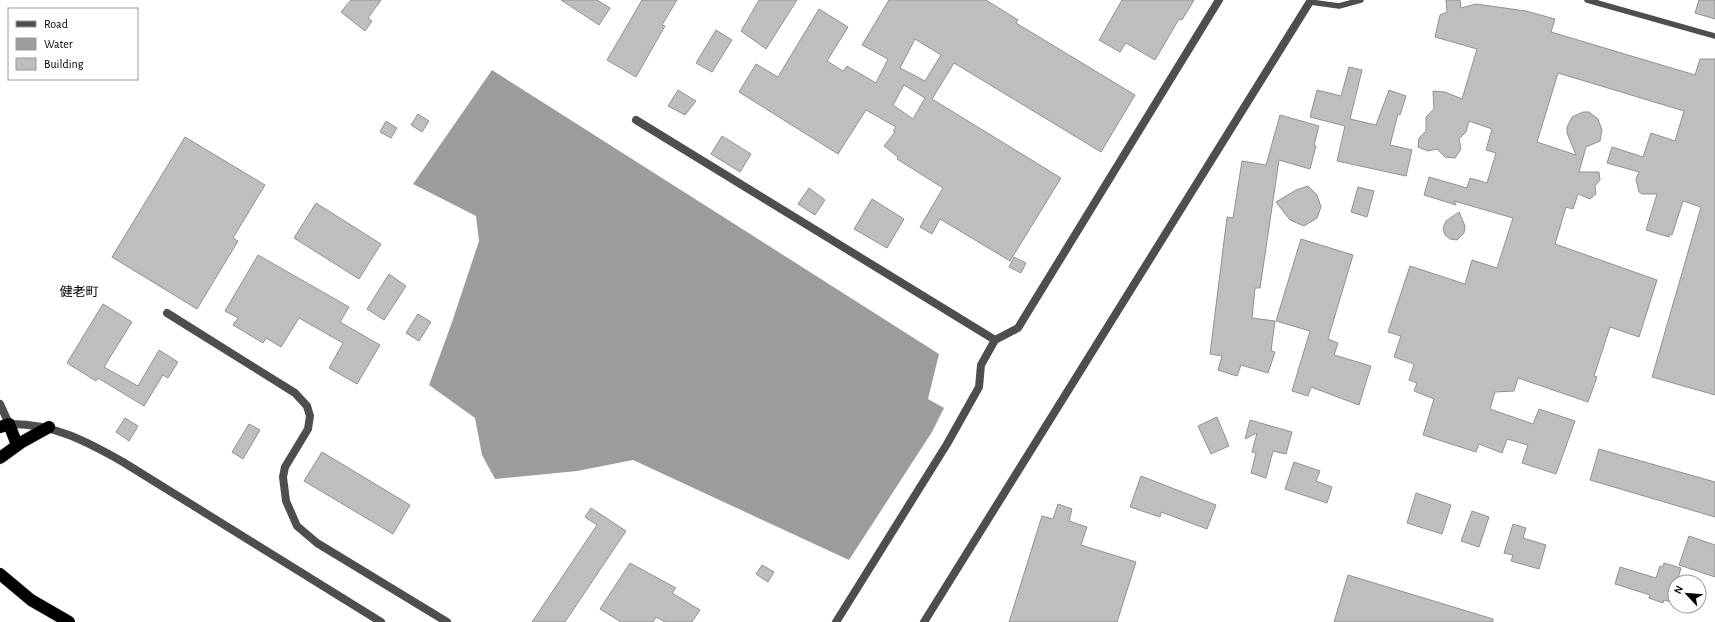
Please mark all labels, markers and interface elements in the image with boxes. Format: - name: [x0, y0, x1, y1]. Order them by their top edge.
- legend: [8, 8, 138, 80]
- text: Road: [44, 18, 68, 30]
- text: Water: [44, 38, 73, 50]
- text: Building: [44, 58, 84, 70]
- district label: 健老町: [59, 285, 99, 299]
- north arrow: [1667, 574, 1707, 614]
- text: N: [1672, 584, 1685, 596]

